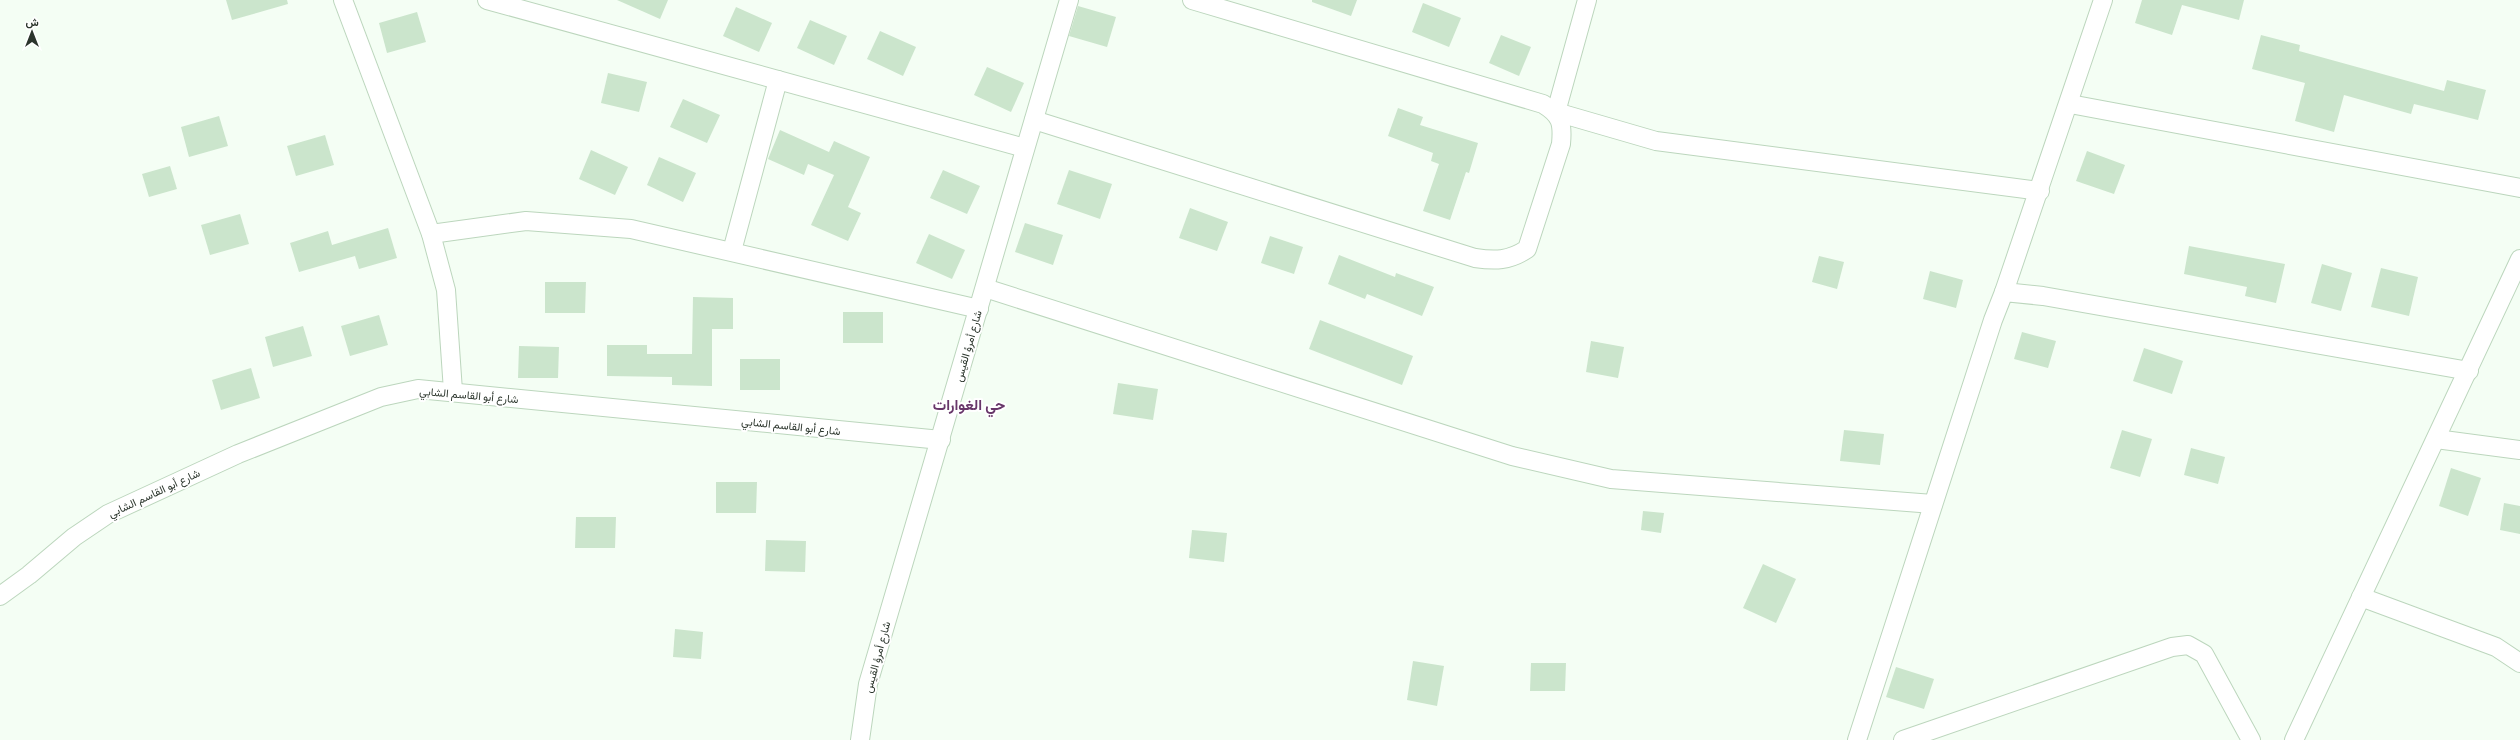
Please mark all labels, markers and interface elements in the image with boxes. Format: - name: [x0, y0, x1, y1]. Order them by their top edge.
- north arrow: [12, 12, 52, 52]
- text: ش: [25, 16, 39, 29]
- street label: شارع أمرؤ القيس: [952, 309, 986, 384]
- street label: شارع أبو القاسم الشابي: [419, 385, 519, 409]
- district label: حي الغوارات: [933, 396, 1005, 418]
- street label: شارع أبو القاسم الشابي: [740, 415, 841, 441]
- street label: شارع أبو القاسم الشابي: [106, 466, 204, 523]
- street label: شارع أمرؤ القيس: [862, 620, 894, 695]

